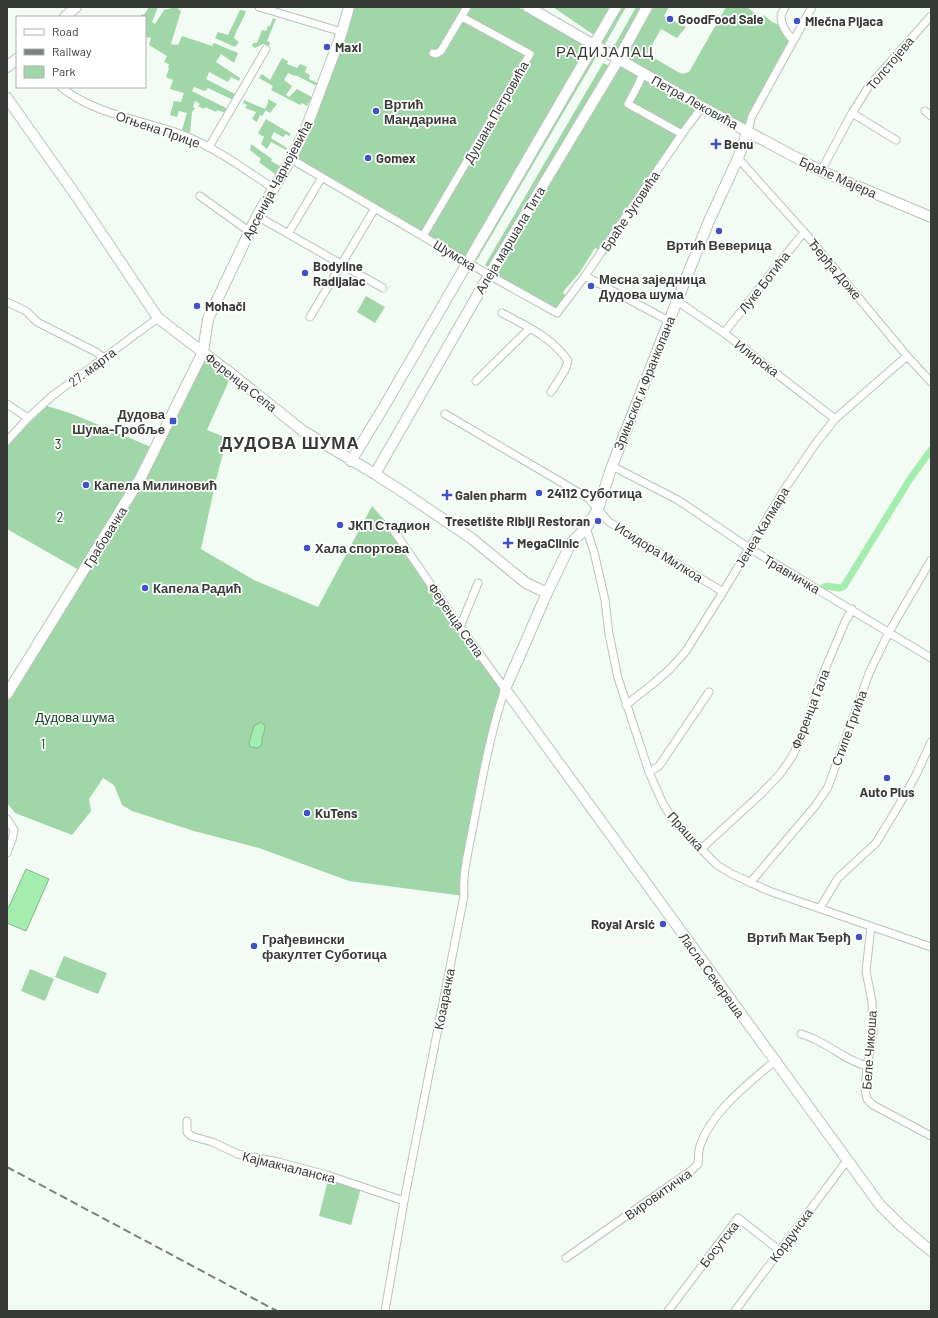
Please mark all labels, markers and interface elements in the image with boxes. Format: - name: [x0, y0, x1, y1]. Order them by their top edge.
- place label: GoodFood Sale: [678, 11, 764, 27]
- place label: Mlečna Pijaca: [805, 13, 883, 29]
- marker: GoodFood Sale: [665, 14, 675, 24]
- legend: [16, 16, 146, 88]
- marker: Mlečna Pijaca: [792, 16, 802, 26]
- text: Road: [52, 24, 79, 38]
- street label: Толстојева: [863, 32, 918, 93]
- place label: Maxi: [335, 39, 361, 55]
- marker: Maxi: [322, 42, 332, 52]
- district label: РАДИЈАЛАЦ: [556, 42, 654, 60]
- text: Railway: [52, 44, 92, 58]
- street label: Душана Петровића: [460, 57, 532, 166]
- text: Park: [52, 64, 76, 78]
- street label: Петра Лековића: [649, 72, 742, 133]
- place label: Вртић Мандарина: [384, 96, 457, 127]
- marker: Вртић Мандарина: [371, 106, 381, 116]
- street label: Огњена Прице: [114, 107, 202, 151]
- street label: Арсенија Чарнојевића: [239, 117, 316, 243]
- place label: Benu: [724, 136, 753, 152]
- marker: Benu: [711, 139, 721, 149]
- place label: Gomex: [376, 150, 416, 166]
- marker: Gomex: [363, 153, 373, 163]
- street label: Браће Мајера: [797, 153, 880, 201]
- street label: Браће Југовића: [597, 167, 663, 254]
- street label: Алеја маршала Тита: [472, 183, 549, 297]
- marker: Вртић Веверица: [714, 226, 724, 236]
- street label: Ђерђа Доже: [805, 235, 865, 303]
- street label: Шумска: [431, 236, 480, 274]
- place label: Вртић Веверица: [666, 237, 772, 253]
- street label: Луке Ботића: [735, 247, 794, 316]
- place label: Bodyline Radijalac: [313, 258, 366, 289]
- marker: Bodyline Radijalac: [300, 268, 310, 278]
- place label: Месна заједница Дудова шума: [599, 271, 706, 302]
- marker: Месна заједница Дудова шума: [586, 281, 596, 291]
- place label: Mohači: [205, 298, 246, 314]
- marker: Mohači: [192, 301, 202, 311]
- street label: Зрињског и Франкопана: [610, 313, 678, 452]
- street label: Илирска: [732, 336, 783, 380]
- street label: 27. марта: [65, 344, 119, 390]
- street label: Ференца Сепа: [202, 349, 281, 416]
- place label: Дудова Шума-Гробље: [72, 406, 166, 437]
- marker: Дудова Шума-Гробље: [168, 416, 178, 426]
- district label: ДУДОВА ШУМА: [220, 432, 360, 452]
- park label: 3: [55, 436, 61, 452]
- place label: Капела Милиновић: [94, 477, 217, 493]
- marker: Капела Милиновић: [81, 480, 91, 490]
- street label: Јенеа Калмара: [732, 483, 793, 570]
- place label: 24112 Суботица: [547, 485, 643, 501]
- place label: Galen pharm: [455, 487, 527, 503]
- marker: 24112 Суботица: [534, 488, 544, 498]
- marker: Galen pharm: [442, 490, 452, 500]
- street label: Грабовачка: [80, 503, 131, 571]
- park label: 2: [57, 509, 64, 525]
- place label: Tresetište Riblji Restoran: [445, 513, 590, 529]
- marker: Tresetište Riblji Restoran: [593, 516, 603, 526]
- place label: ЈКП Стадион: [348, 517, 430, 533]
- street label: Исидора Милкоа: [612, 518, 707, 586]
- marker: ЈКП Стадион: [335, 520, 345, 530]
- place label: MegaClinic: [517, 535, 579, 551]
- marker: MegaClinic: [502, 537, 514, 549]
- place label: Хала спортова: [315, 540, 410, 556]
- marker: Хала спортова: [302, 543, 312, 553]
- street label: Травничка: [761, 551, 824, 597]
- place label: Капела Радић: [153, 580, 241, 596]
- street label: Ференца Сепа: [425, 580, 488, 661]
- marker: Капела Радић: [140, 583, 150, 593]
- street label: Ференца Гала: [787, 666, 833, 751]
- street label: Стипе Гргића: [828, 687, 870, 768]
- park label: Дудова шума: [35, 709, 116, 725]
- park label: 1: [41, 736, 45, 752]
- marker: Auto Plus: [882, 773, 892, 783]
- place label: Auto Plus: [859, 784, 915, 800]
- place label: KuTens: [315, 805, 358, 821]
- marker: KuTens: [302, 808, 312, 818]
- street label: Прашка: [664, 808, 708, 855]
- place label: Royal Arsić: [591, 916, 655, 932]
- marker: Royal Arsić: [658, 919, 668, 929]
- street label: Ласла Секереша: [676, 929, 749, 1021]
- place label: Вртић Мак Ђерђ: [747, 929, 851, 945]
- place label: Грађевински факултет Суботица: [262, 931, 388, 962]
- marker: Вртић Мак Ђерђ: [854, 932, 864, 942]
- marker: Грађевински факултет Суботица: [249, 941, 259, 951]
- street label: Козарачка: [430, 966, 458, 1031]
- street label: Беле Чикоша: [858, 1009, 880, 1090]
- street label: Кајмакчаланска: [241, 1148, 338, 1186]
- street label: Вировитичка: [622, 1165, 695, 1223]
- street label: Кордунска: [766, 1204, 816, 1265]
- street label: Босутска: [696, 1217, 742, 1270]

